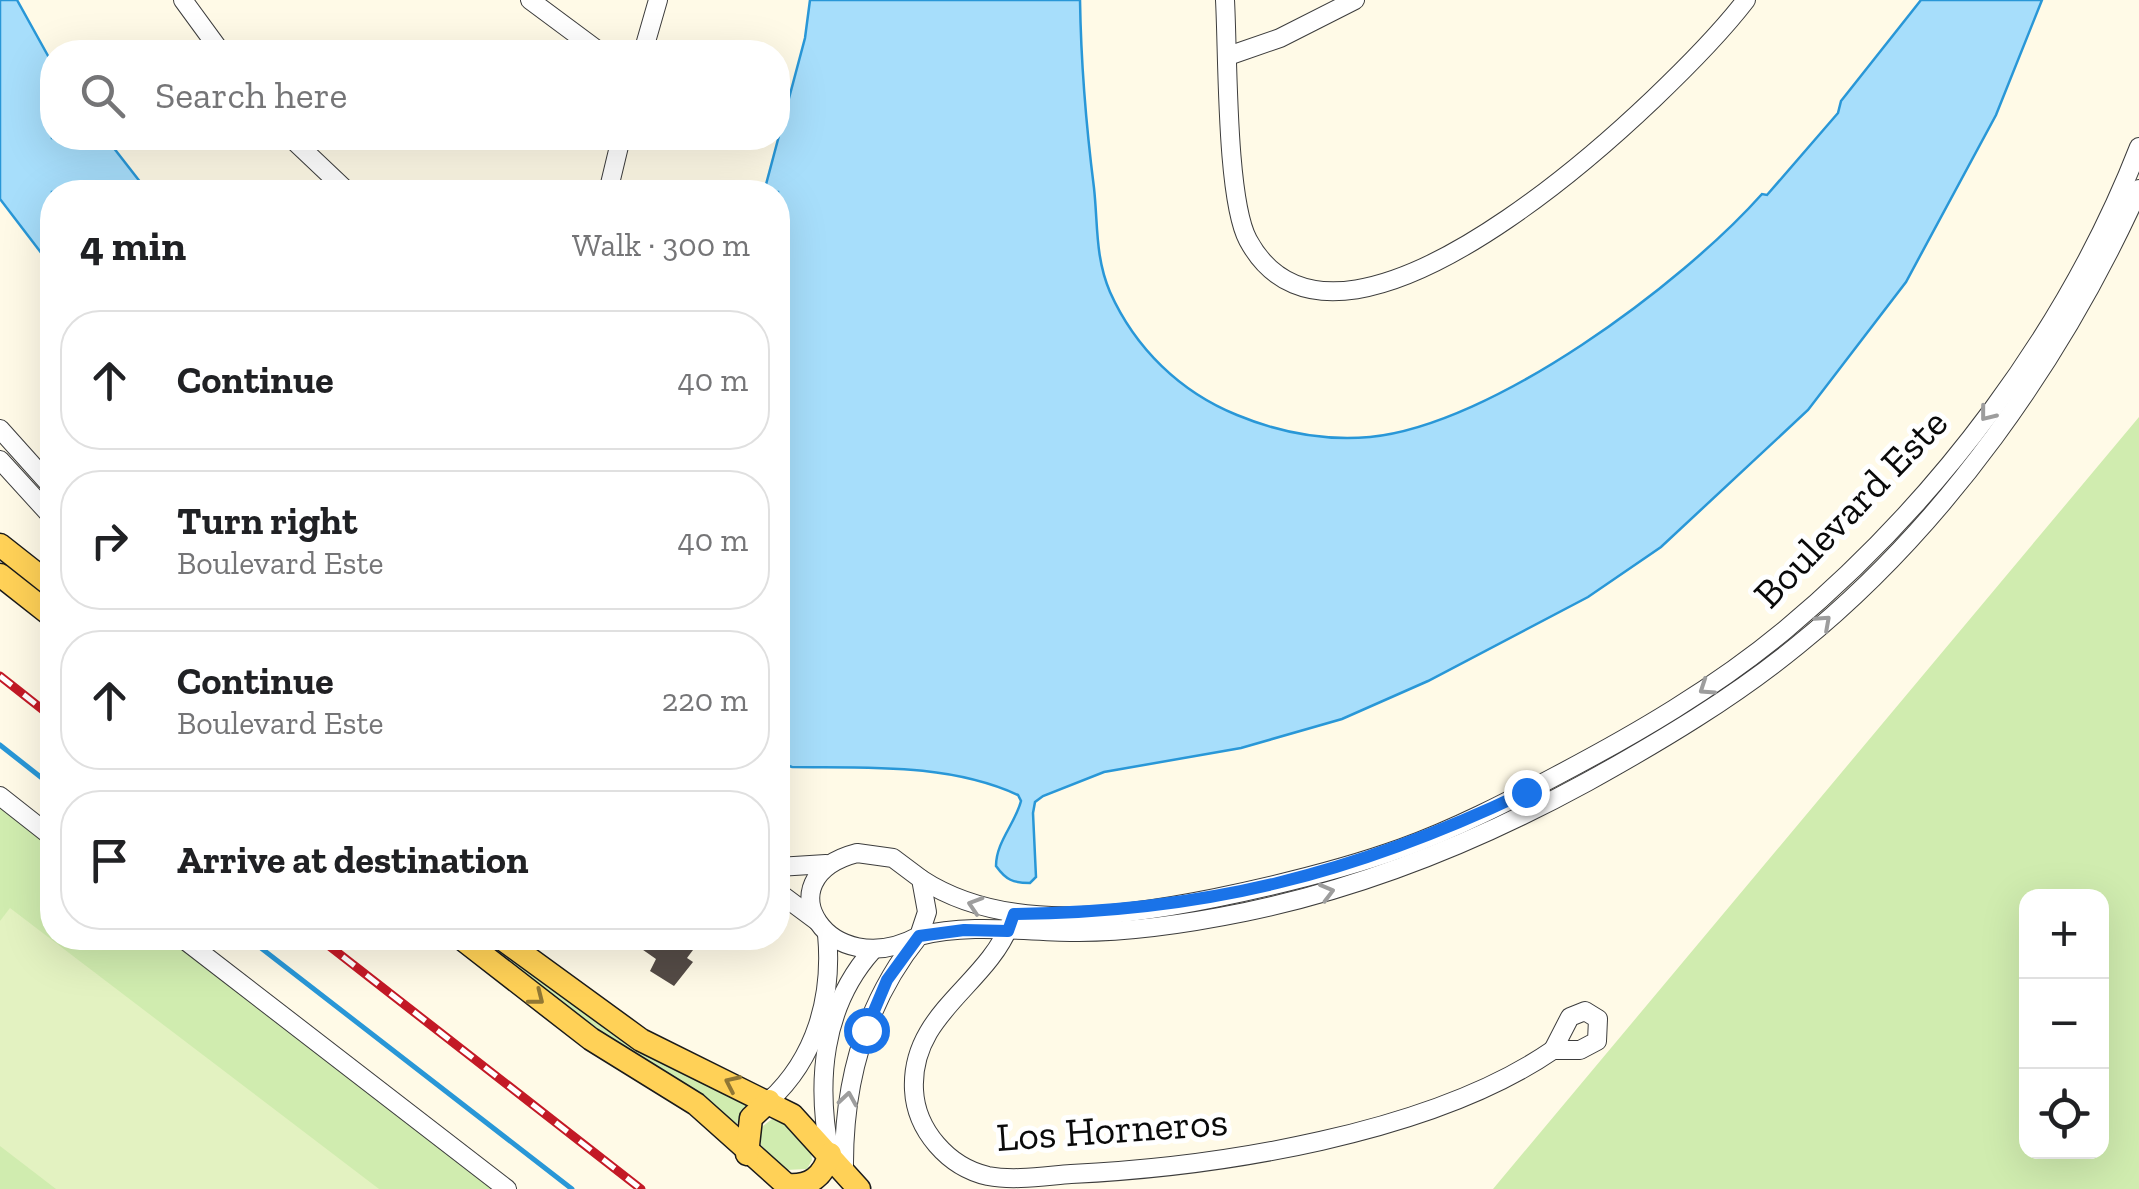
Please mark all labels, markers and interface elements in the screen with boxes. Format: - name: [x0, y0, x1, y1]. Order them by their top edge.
- search box: [40, 40, 790, 150]
- icon: search: [75, 68, 130, 123]
- text: Search here: [155, 72, 347, 118]
- text: 4 min: [80, 220, 186, 271]
- text: Walk · 300 m: [572, 226, 750, 264]
- icon: ahead: [82, 353, 137, 408]
- text: Continue: [177, 357, 334, 403]
- text: 40 m: [677, 361, 748, 399]
- street label: Boulevard Este: [1743, 399, 1957, 617]
- one-way arrow: [1982, 403, 1999, 421]
- text: Turn right: [177, 498, 357, 544]
- icon: right: [82, 513, 137, 568]
- text: 40 m: [677, 521, 748, 559]
- text: Boulevard Este: [177, 544, 383, 582]
- one-way arrow: [1812, 616, 1831, 634]
- text: Continue: [177, 658, 334, 704]
- icon: ahead: [82, 673, 137, 728]
- one-way arrow: [1698, 676, 1717, 694]
- text: 220 m: [662, 681, 748, 719]
- text: Boulevard Este: [177, 704, 383, 742]
- route end: [1504, 770, 1550, 816]
- icon: arrive: [82, 833, 137, 888]
- text: Arrive at destination: [177, 837, 528, 883]
- one-way arrow: [1318, 883, 1335, 904]
- map controls: [2019, 889, 2109, 1159]
- button: +: [2019, 889, 2109, 979]
- one-way arrow: [967, 897, 984, 917]
- button: −: [2019, 979, 2109, 1069]
- one-way arrow: [526, 986, 544, 1003]
- route start: [844, 1008, 890, 1054]
- button: locate: [2019, 1069, 2109, 1159]
- one-way arrow: [724, 1076, 742, 1096]
- one-way arrow: [837, 1091, 858, 1107]
- street label: Los Horneros: [995, 1097, 1229, 1161]

